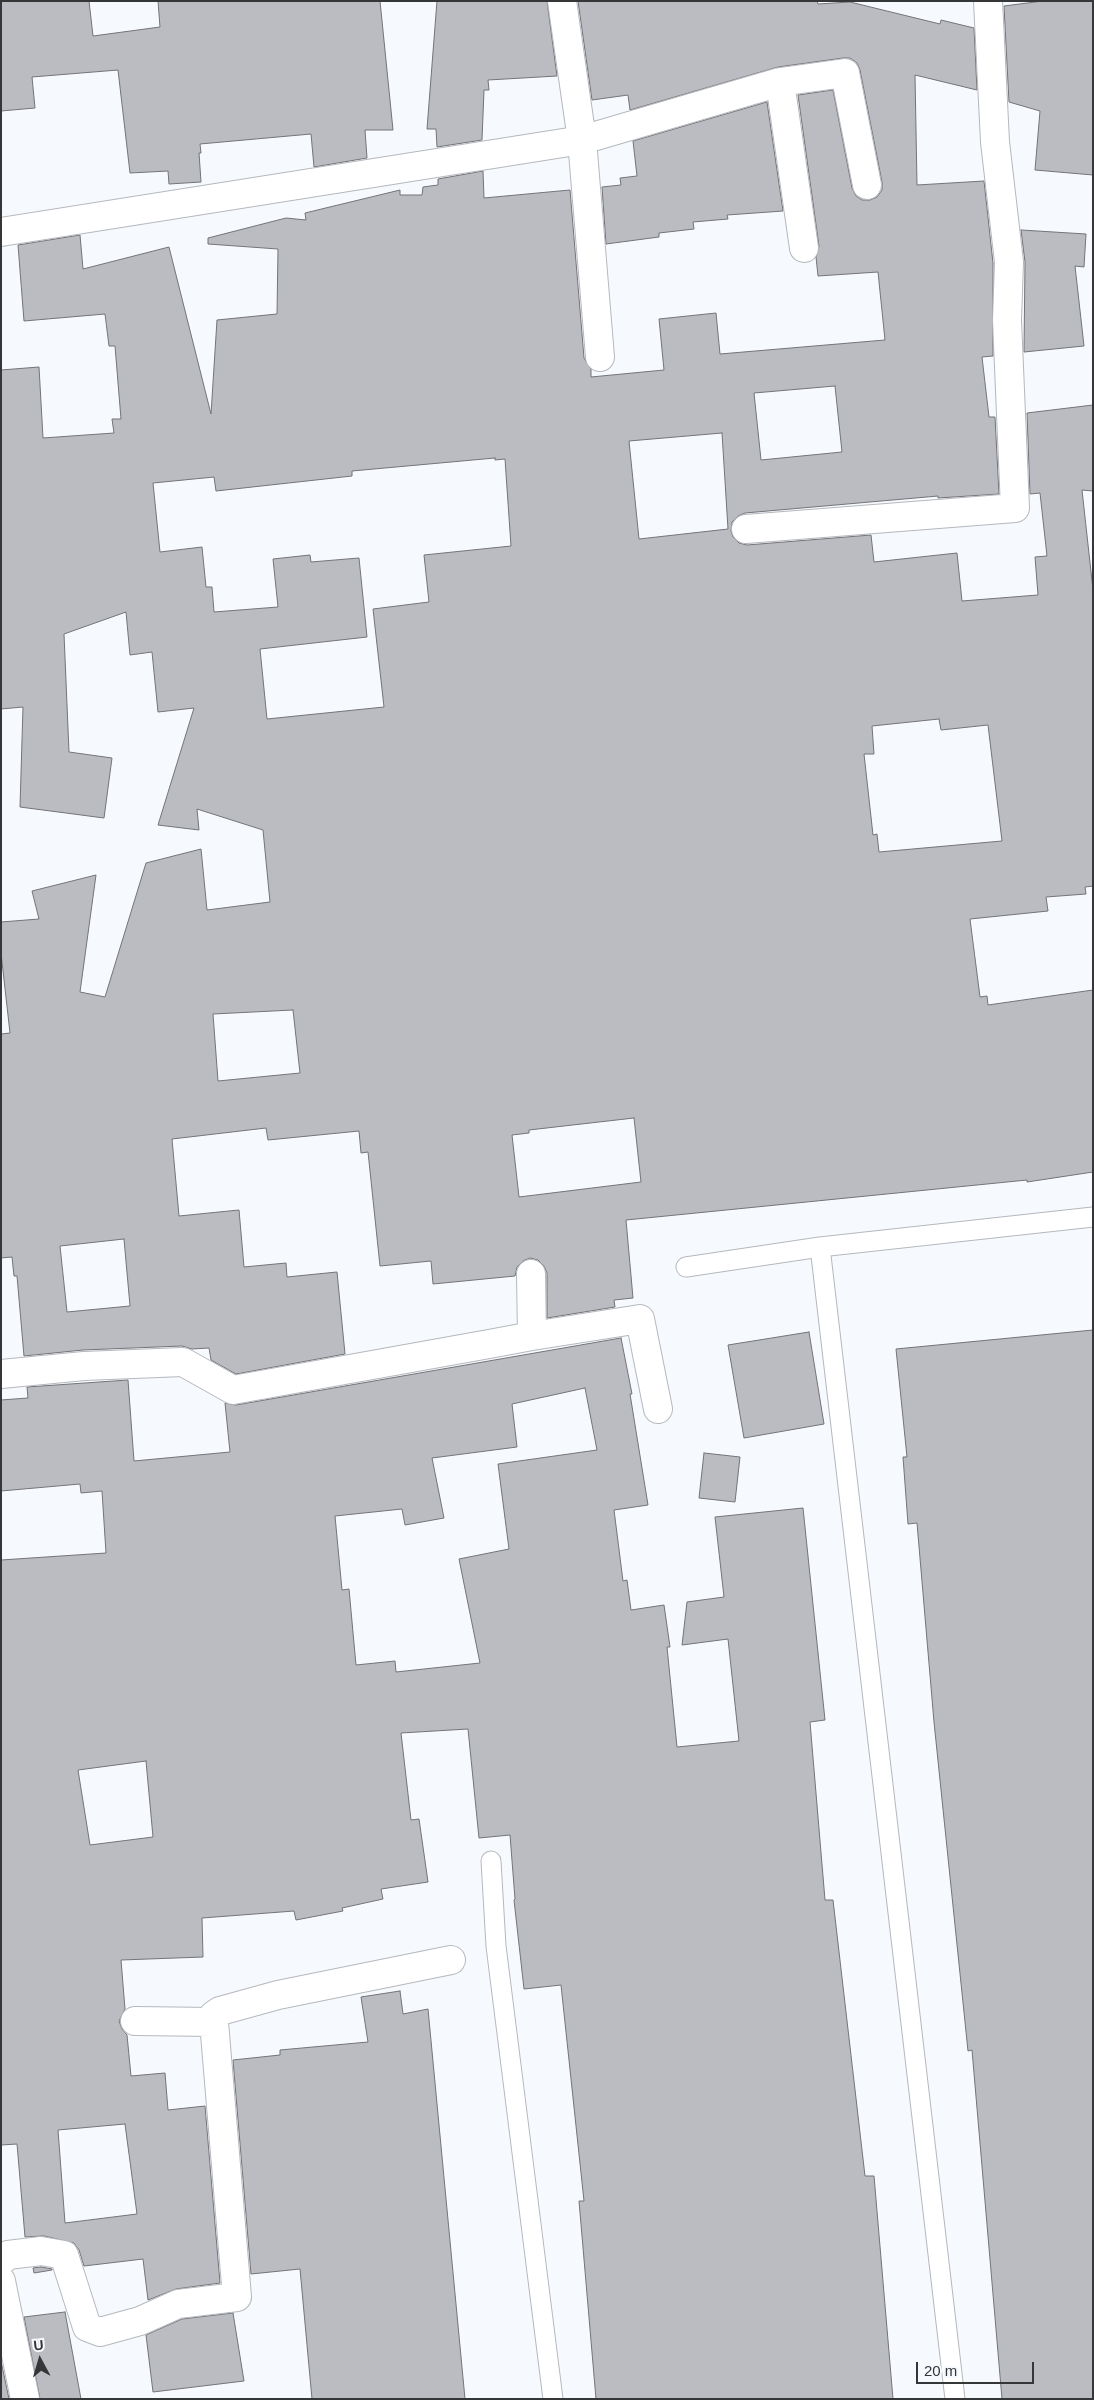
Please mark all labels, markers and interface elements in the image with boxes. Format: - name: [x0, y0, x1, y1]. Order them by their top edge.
- north arrow: [15, 2335, 65, 2385]
- text: U: [33, 2337, 44, 2354]
- scale bar: [919, 2352, 1036, 2384]
- text: 20 m: [924, 2362, 957, 2379]

